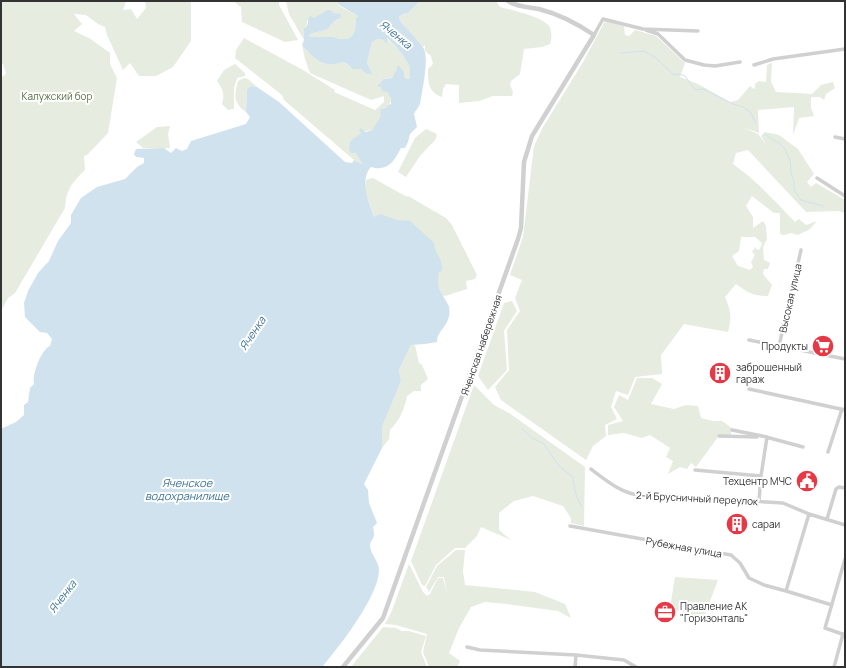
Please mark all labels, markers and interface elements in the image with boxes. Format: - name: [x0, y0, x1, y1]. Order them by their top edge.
- water label: Яченка: [377, 16, 416, 52]
- park label: Калужский бор: [22, 89, 92, 103]
- street label: Высокая улица: [775, 262, 805, 334]
- street label: Яченская набережная: [457, 293, 505, 397]
- water label: Яченка: [235, 313, 269, 353]
- supermarket icon: Продукты: [810, 333, 836, 359]
- place label: Продукты: [761, 339, 808, 353]
- building icon: заброшенный гараж: [707, 360, 733, 386]
- place label: заброшенный гараж: [736, 360, 802, 386]
- public building icon: Техцентр МЧС: [794, 468, 820, 494]
- place label: Техцентр МЧС: [723, 474, 792, 488]
- water label: Яченское водохранилище: [145, 475, 230, 503]
- street label: 2-й Брусничный переулок: [636, 488, 759, 508]
- building icon: сараи: [724, 511, 750, 537]
- place label: сараи: [752, 517, 780, 531]
- street label: Рубежная улица: [645, 533, 723, 561]
- water label: Яченка: [45, 576, 80, 615]
- office icon: Правление АК "Горизонталь": [652, 599, 678, 625]
- place label: Правление АК "Горизонталь": [680, 599, 748, 625]

